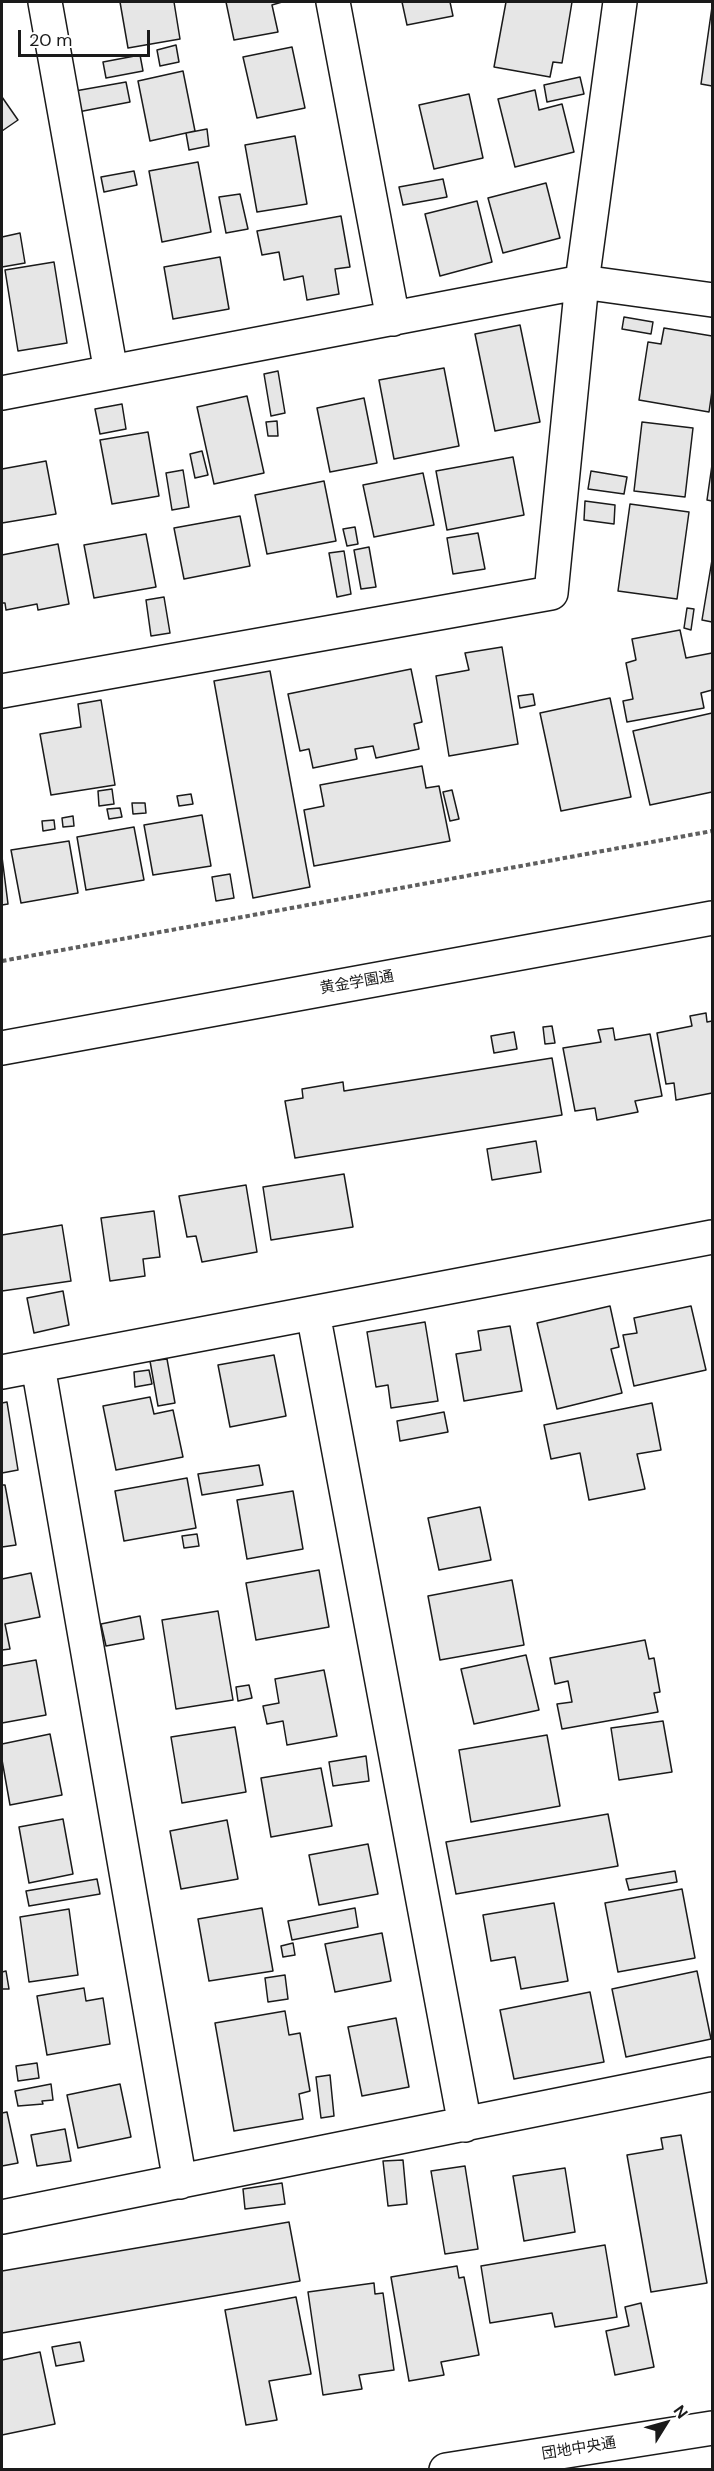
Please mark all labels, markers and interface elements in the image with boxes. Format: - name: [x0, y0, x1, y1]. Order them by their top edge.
- scale bar: [21, 18, 153, 56]
- text: 20 m: [29, 28, 72, 52]
- street label: 黄金学園通: [319, 968, 395, 998]
- north arrow: [636, 2393, 696, 2453]
- text: N: [669, 2401, 693, 2423]
- street label: 団地中央通: [541, 2434, 617, 2464]

